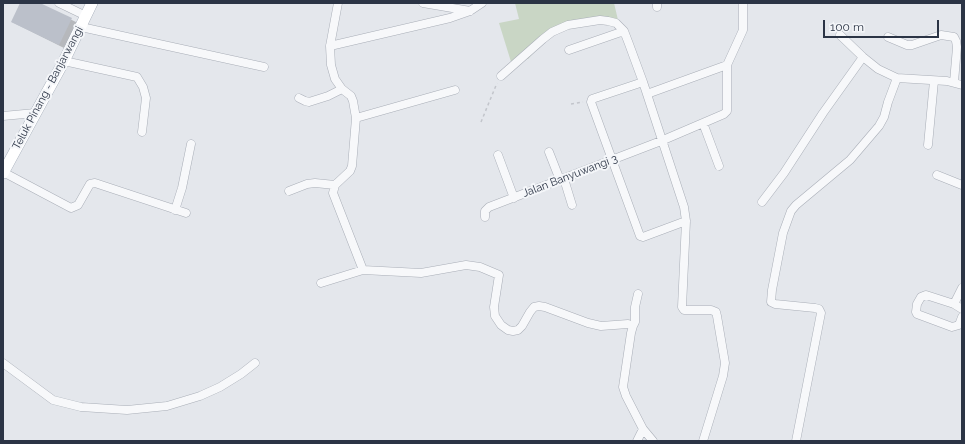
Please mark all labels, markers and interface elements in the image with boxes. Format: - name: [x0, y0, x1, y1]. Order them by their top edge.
- scale bar: [825, 12, 941, 38]
- text: 100 m: [830, 20, 864, 34]
- street label: Teluk Pinang - Banjarwangi: [10, 24, 86, 152]
- street label: Jalan Banyuwangi 3: [521, 152, 619, 200]

